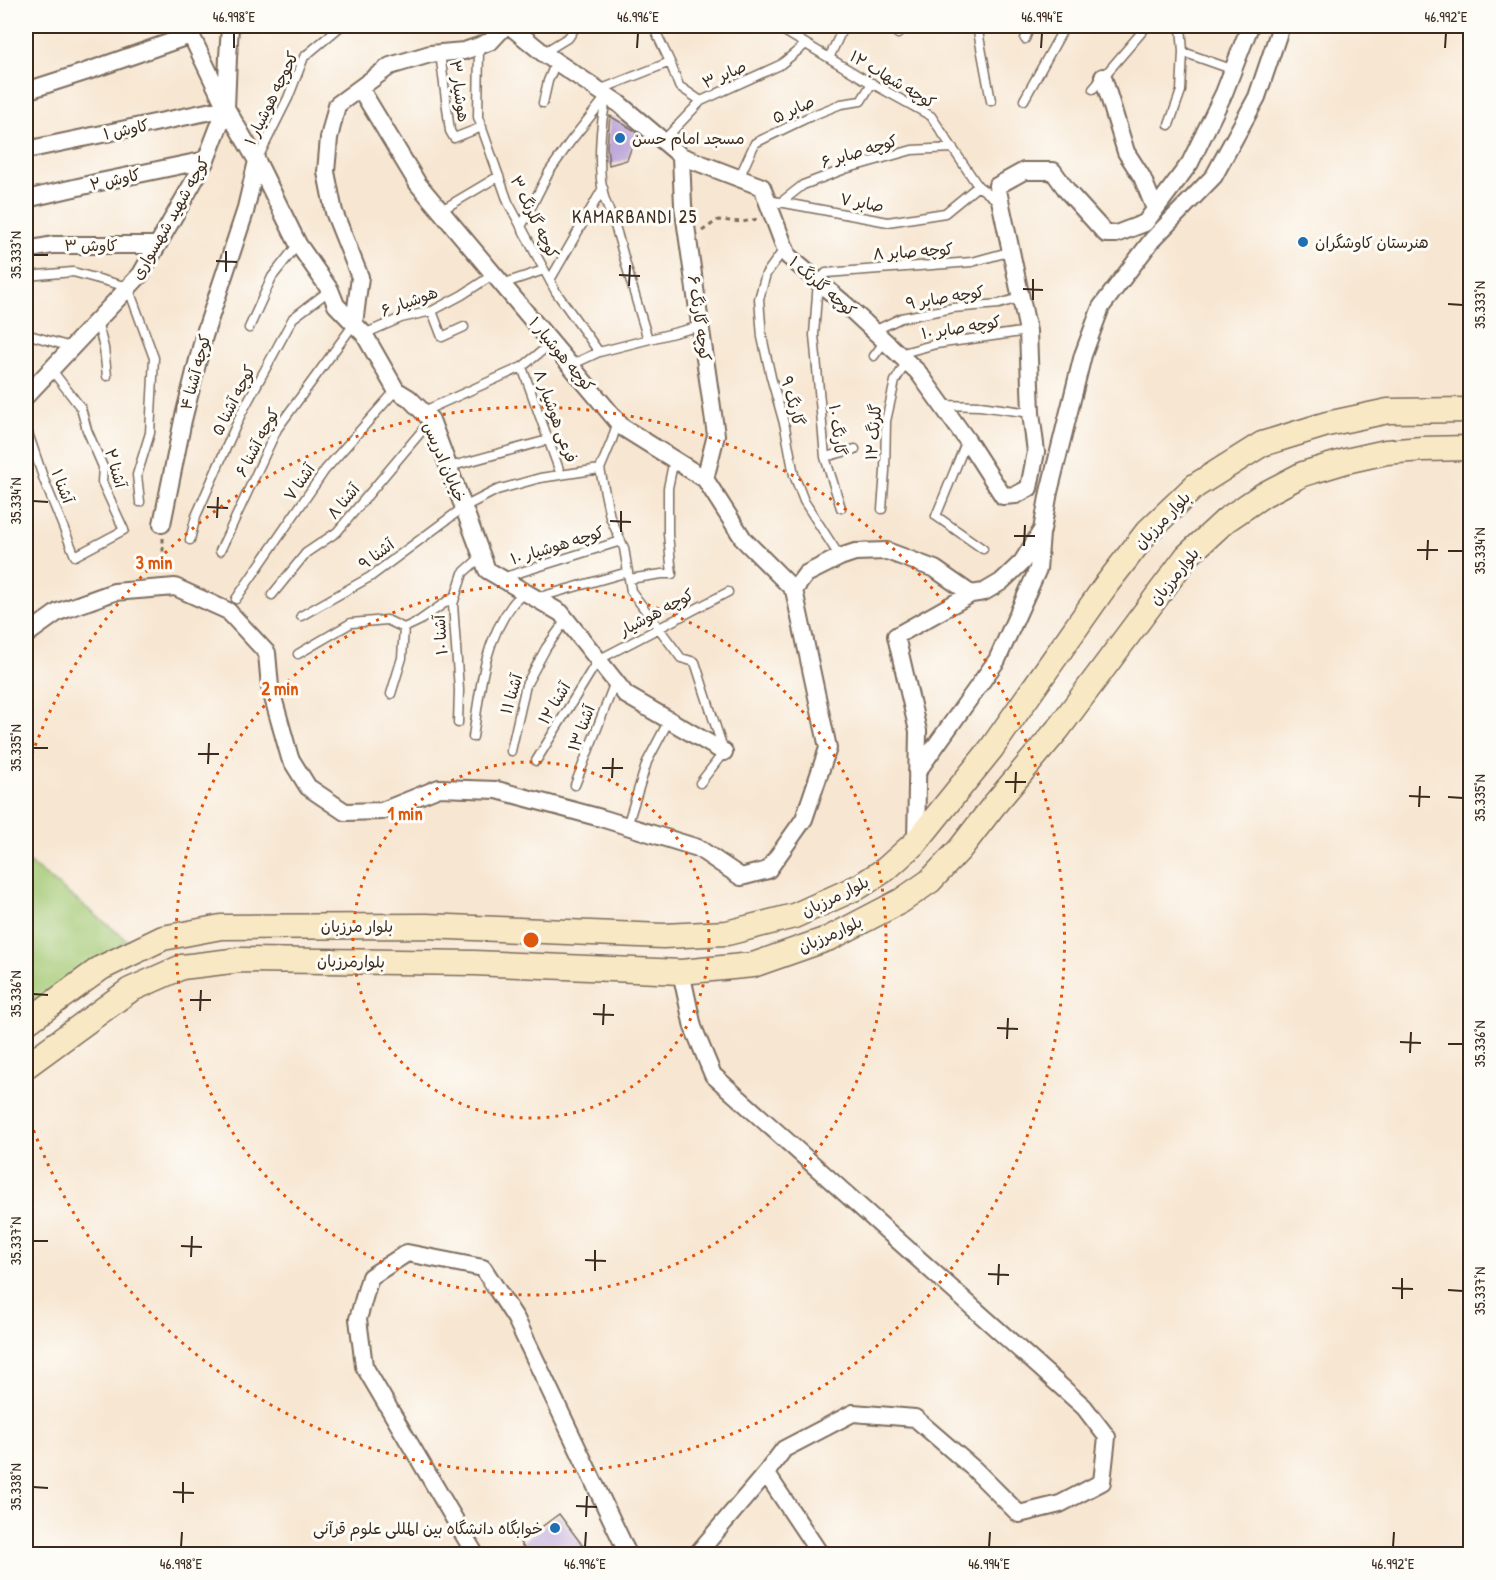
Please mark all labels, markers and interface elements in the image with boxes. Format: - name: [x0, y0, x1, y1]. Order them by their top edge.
- text: 46.998°E: [213, 6, 256, 27]
- text: 46.996°E: [617, 6, 659, 27]
- text: 46.994°E: [1021, 6, 1063, 27]
- text: 46.992°E: [1425, 6, 1468, 27]
- street label: کوچه شهاب ۱۲: [846, 45, 940, 113]
- street label: کحوچه هوشیار ۱: [239, 47, 303, 149]
- street label: صابر ۳: [698, 55, 750, 93]
- street label: هوشیار ۳: [445, 59, 475, 123]
- street label: صابر ۵: [768, 90, 818, 128]
- street label: کاوش ۱: [101, 113, 151, 145]
- place label: مسجد امام حسن: [632, 127, 745, 151]
- street label: کوچه صابر ۶: [818, 129, 900, 173]
- marker: مسجد امام حسن: [613, 131, 627, 145]
- street label: کوچه شهید شهسواری: [126, 152, 214, 284]
- street label: کاوش ۲: [88, 163, 142, 195]
- street label: کوچه گلرنگ ۳: [505, 172, 565, 262]
- street label: صابر ۷: [838, 187, 886, 217]
- district label: KAMARBANDI 25: [572, 204, 698, 229]
- text: 35.333°N: [5, 231, 26, 279]
- place label: هنرستان کاوشگران: [1315, 231, 1429, 253]
- street label: کاوش ۳: [64, 234, 118, 256]
- marker: هنرستان کاوشگران: [1296, 235, 1310, 249]
- street label: کوچه صابر ۸: [872, 237, 954, 265]
- street label: کوچه گلرنگ ۱: [785, 251, 861, 321]
- street label: کوچه گارنگ ۶: [683, 274, 717, 363]
- street label: کوچه صابر ۹: [904, 280, 986, 314]
- street label: هوشیار ۶: [377, 281, 441, 321]
- text: 35.333°N: [1469, 281, 1490, 329]
- street label: کوچه صابر ۱۰: [920, 310, 1003, 344]
- street label: کوچه هوشیار ۱: [524, 312, 600, 396]
- street label: کوچه آشنا ۴: [174, 332, 216, 412]
- street label: کوچه آشنا ۵: [206, 361, 260, 439]
- street label: فرعی هوشیار ۸: [529, 367, 583, 465]
- street label: گارنگ ۹: [776, 374, 810, 428]
- street label: گارنگ ۱۰: [824, 403, 852, 457]
- street label: گلرنگ ۱۲: [860, 403, 886, 461]
- street label: کوچه آشنا ۶: [230, 404, 284, 480]
- street label: خیابان ادریس: [418, 418, 472, 506]
- street label: آشنا ۲: [100, 446, 132, 491]
- street label: آشنا ۷: [278, 458, 320, 505]
- street label: آشنا ۱: [46, 466, 80, 507]
- text: 35.334°N: [5, 478, 26, 524]
- street label: آشنا ۸: [322, 478, 365, 524]
- street label: بلوار مرزبان: [1129, 486, 1195, 554]
- street label: کوچه هوشیار ۱۰: [508, 520, 607, 570]
- text: 35.334°N: [1469, 528, 1490, 574]
- street label: آشنا ۹: [354, 533, 399, 575]
- street label: بلوارمرزبان: [1144, 543, 1204, 609]
- text: 3 min: [136, 550, 172, 575]
- street label: کوچه هوشیار: [614, 583, 697, 641]
- street label: آشنا ۱۰: [428, 613, 452, 656]
- street label: آشنا ۱۱: [495, 670, 528, 717]
- text: 2 min: [262, 676, 298, 701]
- street label: آشنا ۱۲: [533, 677, 576, 728]
- street label: آشنا ۱۳: [562, 701, 600, 754]
- text: 35.335°N: [5, 724, 26, 772]
- text: 35.335°N: [1469, 774, 1490, 822]
- text: 1 min: [387, 801, 423, 826]
- street label: بلوار مرزبان: [798, 870, 872, 922]
- street label: بلوارمرزبان: [795, 910, 865, 958]
- street label: بلوار مرزبان: [321, 915, 393, 937]
- centre of rings: [521, 930, 541, 950]
- street label: بلوارمرزبان: [317, 949, 385, 973]
- text: 35.336°N: [5, 970, 26, 1018]
- text: 35.336°N: [1469, 1020, 1490, 1068]
- text: 35.337°N: [5, 1217, 26, 1265]
- text: 35.337°N: [1469, 1267, 1490, 1315]
- text: 35.338°N: [5, 1463, 26, 1511]
- place label: خوابگاه دانشگاه بین المللی علوم قرآنی: [313, 1517, 543, 1541]
- marker: خوابگاه دانشگاه بین المللی علوم قرآنی: [548, 1521, 562, 1535]
- text: 46.998°E: [160, 1553, 203, 1574]
- text: 46.996°E: [564, 1553, 606, 1574]
- text: 46.994°E: [968, 1553, 1010, 1574]
- text: 46.992°E: [1372, 1553, 1415, 1574]

